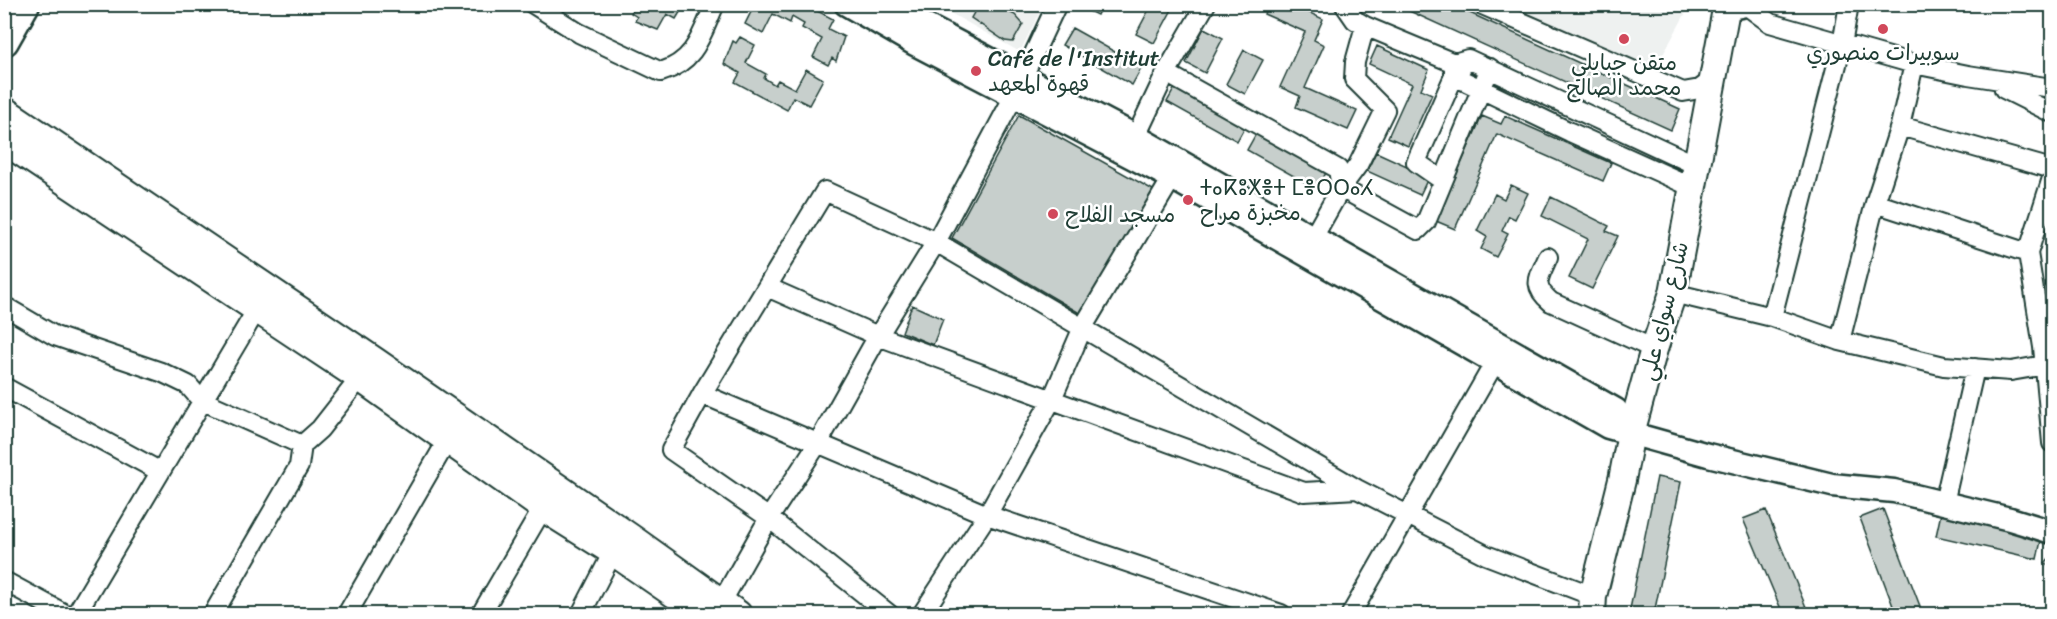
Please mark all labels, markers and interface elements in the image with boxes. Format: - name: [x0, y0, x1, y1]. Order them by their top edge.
- marker: سوبيرات منصوري: [1876, 22, 1890, 36]
- marker: متقن جبايلي محمد الصالح: [1617, 32, 1631, 46]
- place label: سوبيرات منصوري: [1806, 33, 1960, 72]
- place label: Café de l'Institut قهوة المعهد: [988, 39, 1160, 103]
- place label: متقن جبايلي محمد الصالح: [1566, 43, 1682, 107]
- marker: Café de l'Institut قهوة المعهد: [969, 64, 983, 78]
- place label: ⵜⴰⴽⵓⵅⴻⵜ ⵎⴻⵔⵔⴰⵃ مخبزة مراح: [1200, 168, 1374, 232]
- marker: ⵜⴰⴽⵓⵅⴻⵜ ⵎⴻⵔⵔⴰⵃ مخبزة مراح: [1181, 193, 1195, 207]
- place label: مسجد الفلاح: [1065, 195, 1175, 234]
- marker: مسجد الفلاح: [1046, 207, 1060, 221]
- street label: شارع سواي علي: [1628, 237, 1700, 385]

